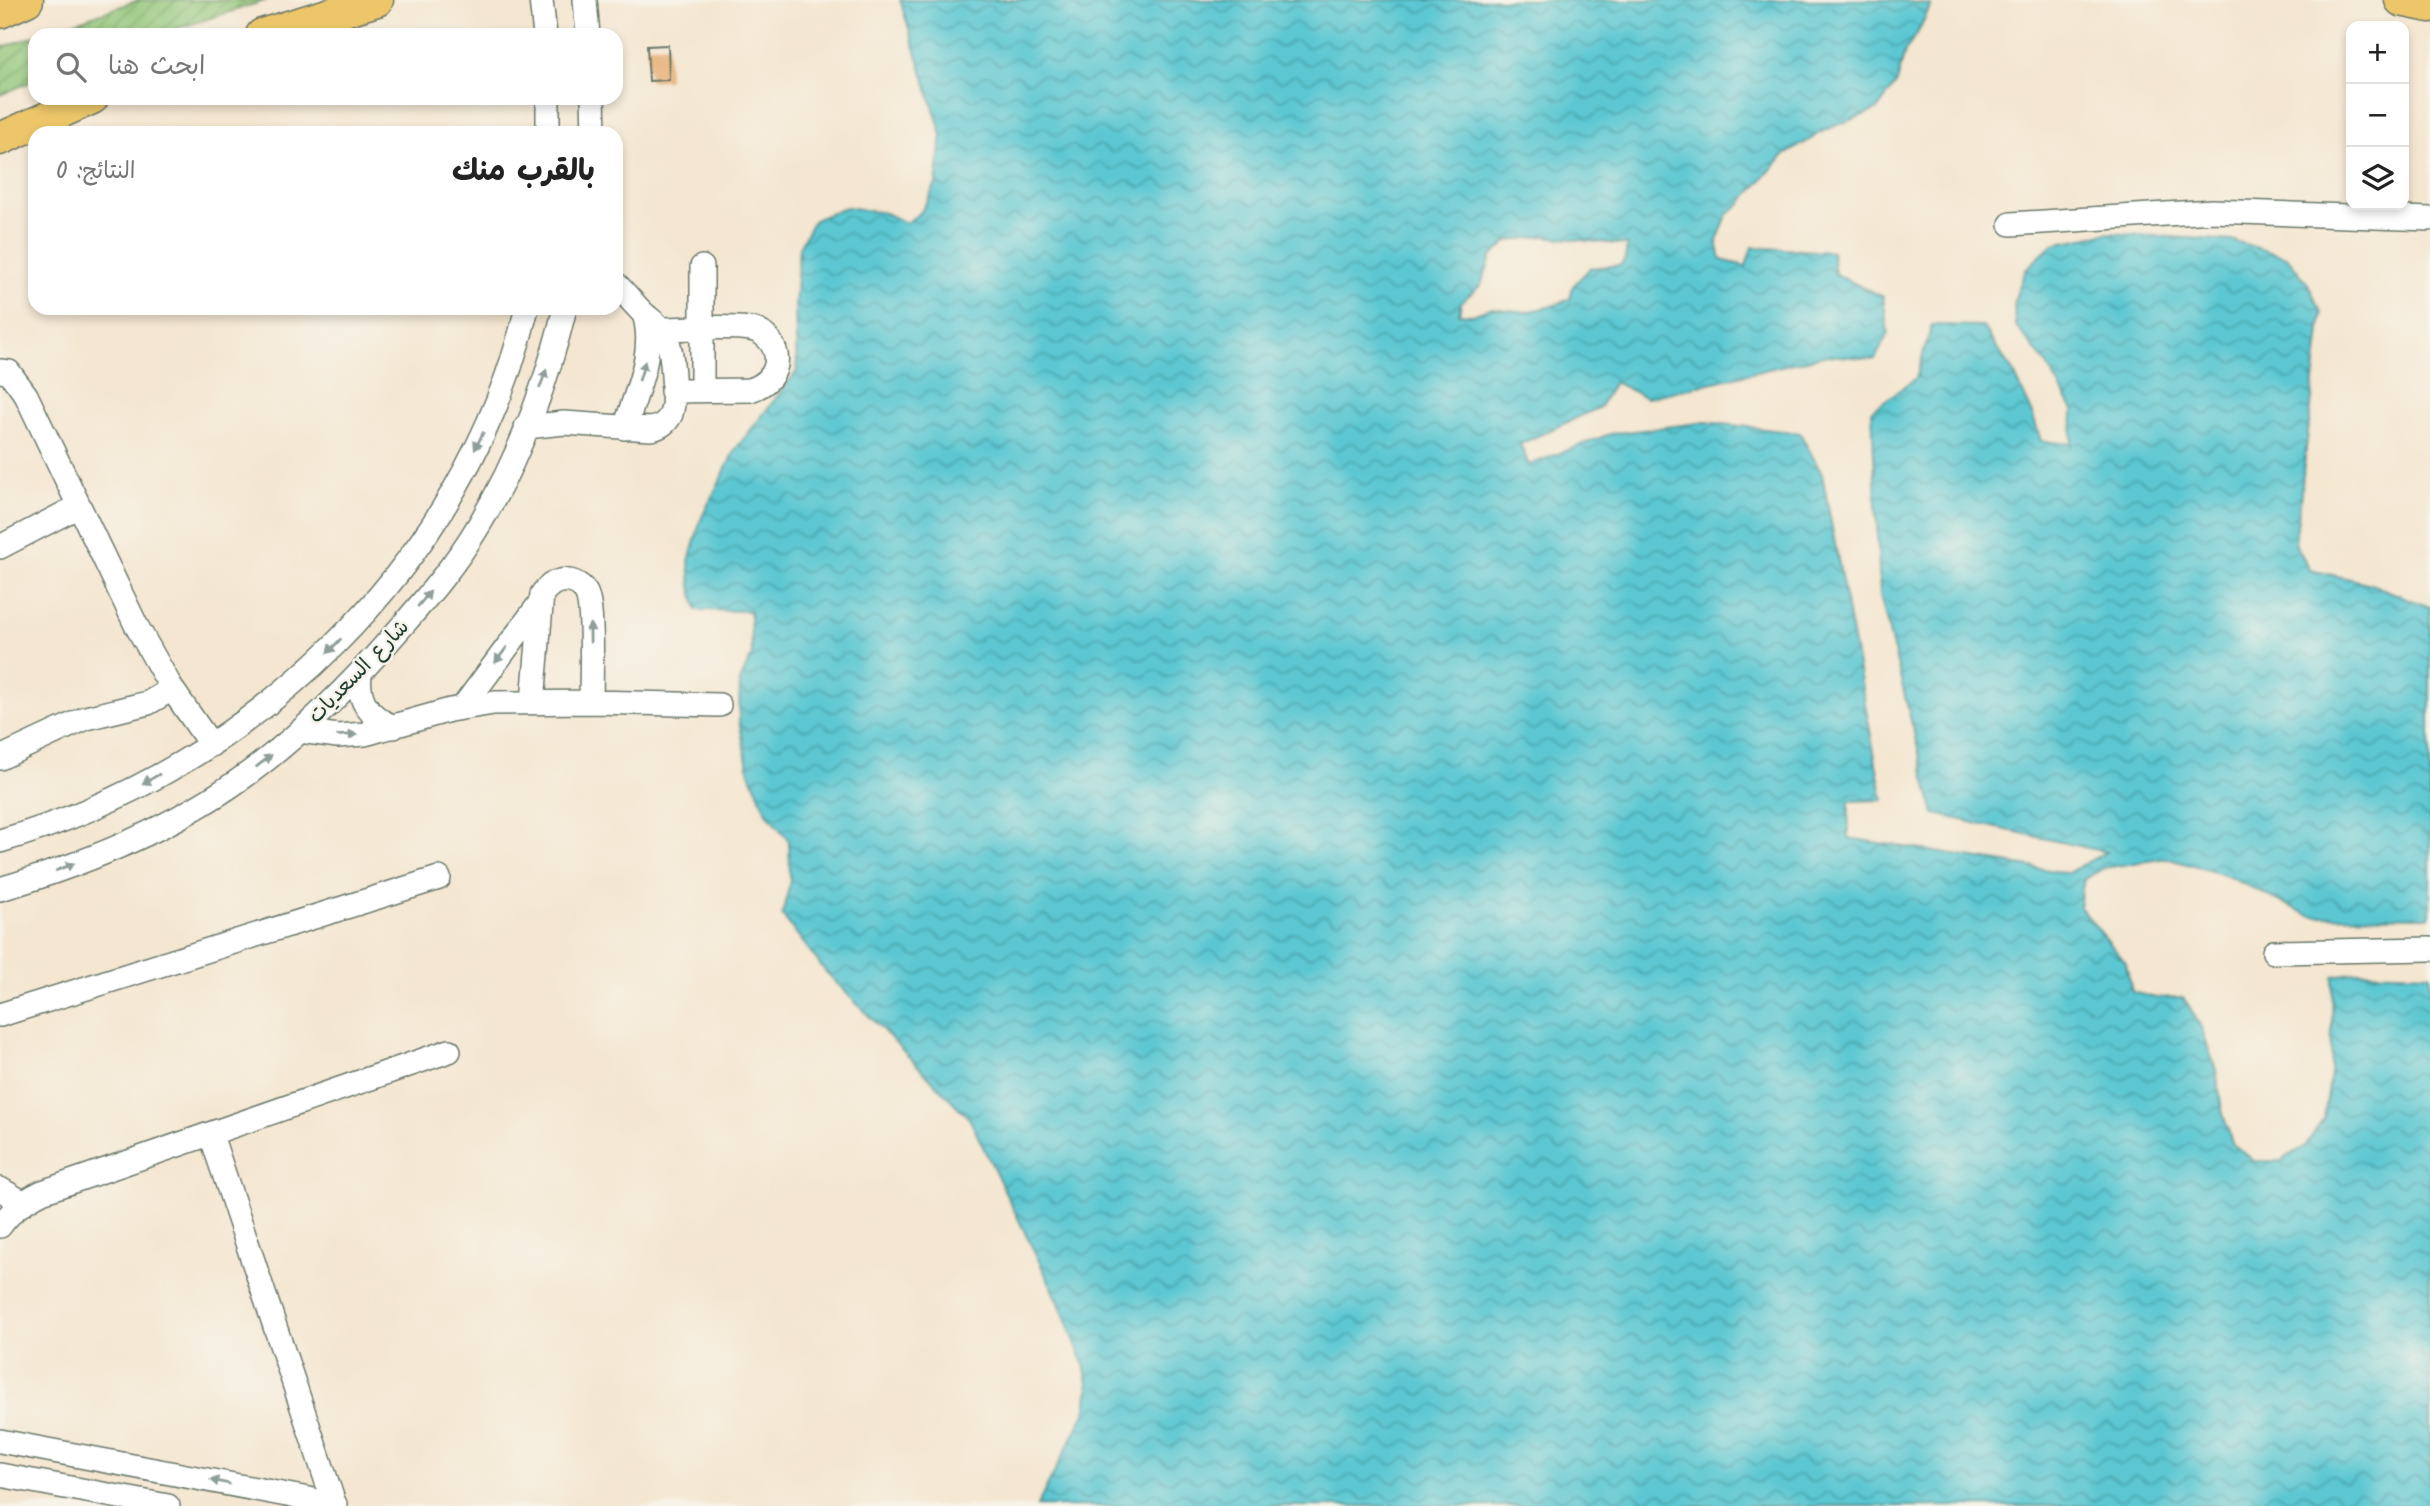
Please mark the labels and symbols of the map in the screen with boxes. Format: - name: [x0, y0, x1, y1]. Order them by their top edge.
- one-way arrow: [638, 361, 648, 382]
- one-way arrow: [538, 369, 549, 390]
- one-way arrow: [473, 431, 485, 451]
- one-way arrow: [416, 591, 431, 608]
- street label: شارع السعديات: [301, 612, 418, 732]
- one-way arrow: [584, 622, 596, 644]
- one-way arrow: [326, 637, 343, 654]
- one-way arrow: [495, 646, 509, 664]
- one-way arrow: [336, 730, 358, 741]
- one-way arrow: [255, 753, 273, 768]
- one-way arrow: [141, 773, 161, 785]
- one-way arrow: [54, 862, 75, 873]
- one-way arrow: [209, 1477, 231, 1488]

